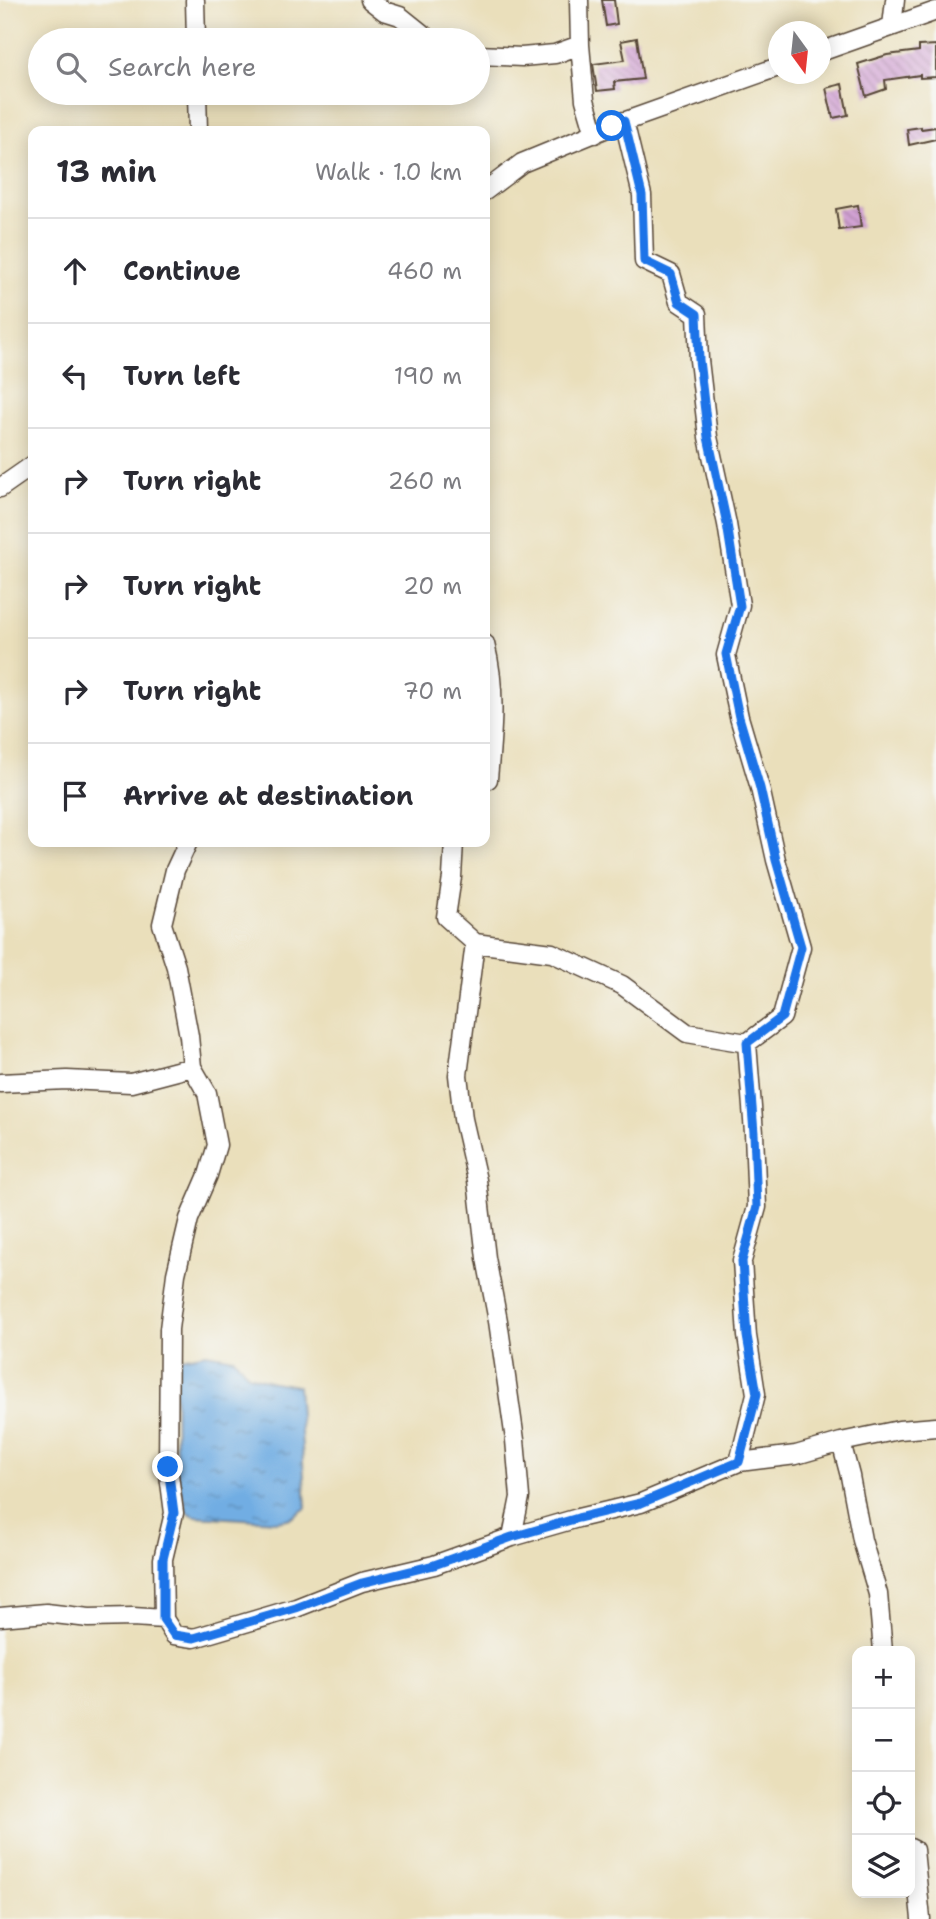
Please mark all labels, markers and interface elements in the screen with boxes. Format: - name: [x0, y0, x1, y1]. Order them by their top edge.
- north arrow: [768, 21, 831, 84]
- search box: [28, 28, 490, 105]
- icon: search: [52, 48, 90, 86]
- text: Search here: [108, 49, 257, 84]
- route start: [596, 110, 627, 141]
- text: 13 min: [56, 151, 156, 192]
- text: Walk · 1.0 km: [315, 157, 462, 187]
- icon: ahead: [56, 252, 94, 290]
- text: Continue: [123, 253, 241, 288]
- text: 460 m: [387, 256, 462, 286]
- icon: left: [56, 357, 94, 395]
- text: Turn left: [123, 358, 240, 393]
- text: 190 m: [394, 361, 462, 391]
- icon: right: [56, 462, 94, 500]
- text: Turn right: [123, 463, 261, 498]
- text: 260 m: [388, 466, 462, 496]
- icon: right: [56, 567, 94, 605]
- text: Turn right: [123, 568, 261, 603]
- text: 20 m: [403, 571, 462, 601]
- icon: right: [56, 672, 94, 710]
- text: Turn right: [123, 673, 261, 708]
- text: 70 m: [403, 676, 462, 706]
- icon: arrive: [56, 777, 94, 815]
- text: Arrive at destination: [123, 778, 413, 813]
- route end: [152, 1451, 183, 1482]
- map controls: [852, 1646, 915, 1898]
- button: +: [852, 1646, 915, 1709]
- button: −: [852, 1709, 915, 1772]
- button: locate: [852, 1772, 915, 1835]
- button: layers: [852, 1835, 915, 1898]

